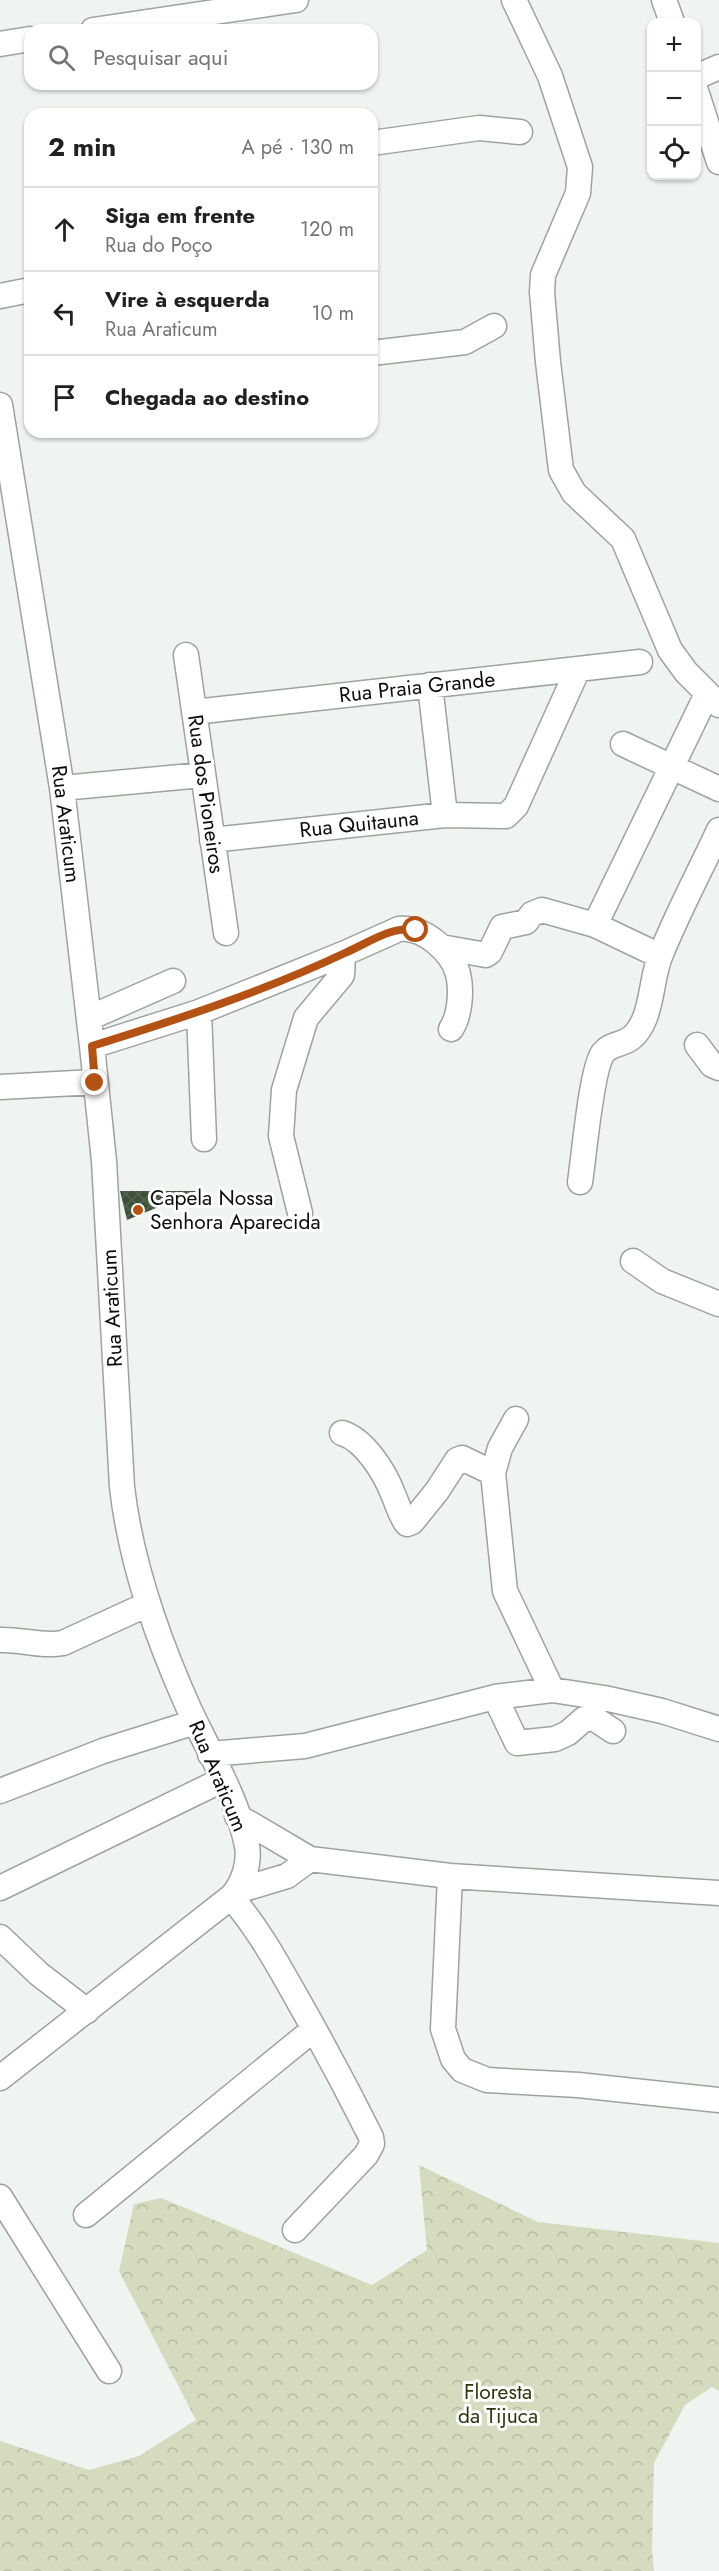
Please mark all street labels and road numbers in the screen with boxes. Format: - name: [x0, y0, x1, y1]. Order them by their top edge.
- street label: Rua Praia Grande: [337, 664, 497, 710]
- street label: Rua dos Pioneiros: [180, 713, 232, 875]
- street label: Rua Araticum: [44, 763, 88, 885]
- street label: Rua Quitauna: [298, 803, 420, 845]
- street label: Rua Araticum: [94, 1248, 130, 1368]
- street label: Rua Araticum: [181, 1716, 255, 1836]

